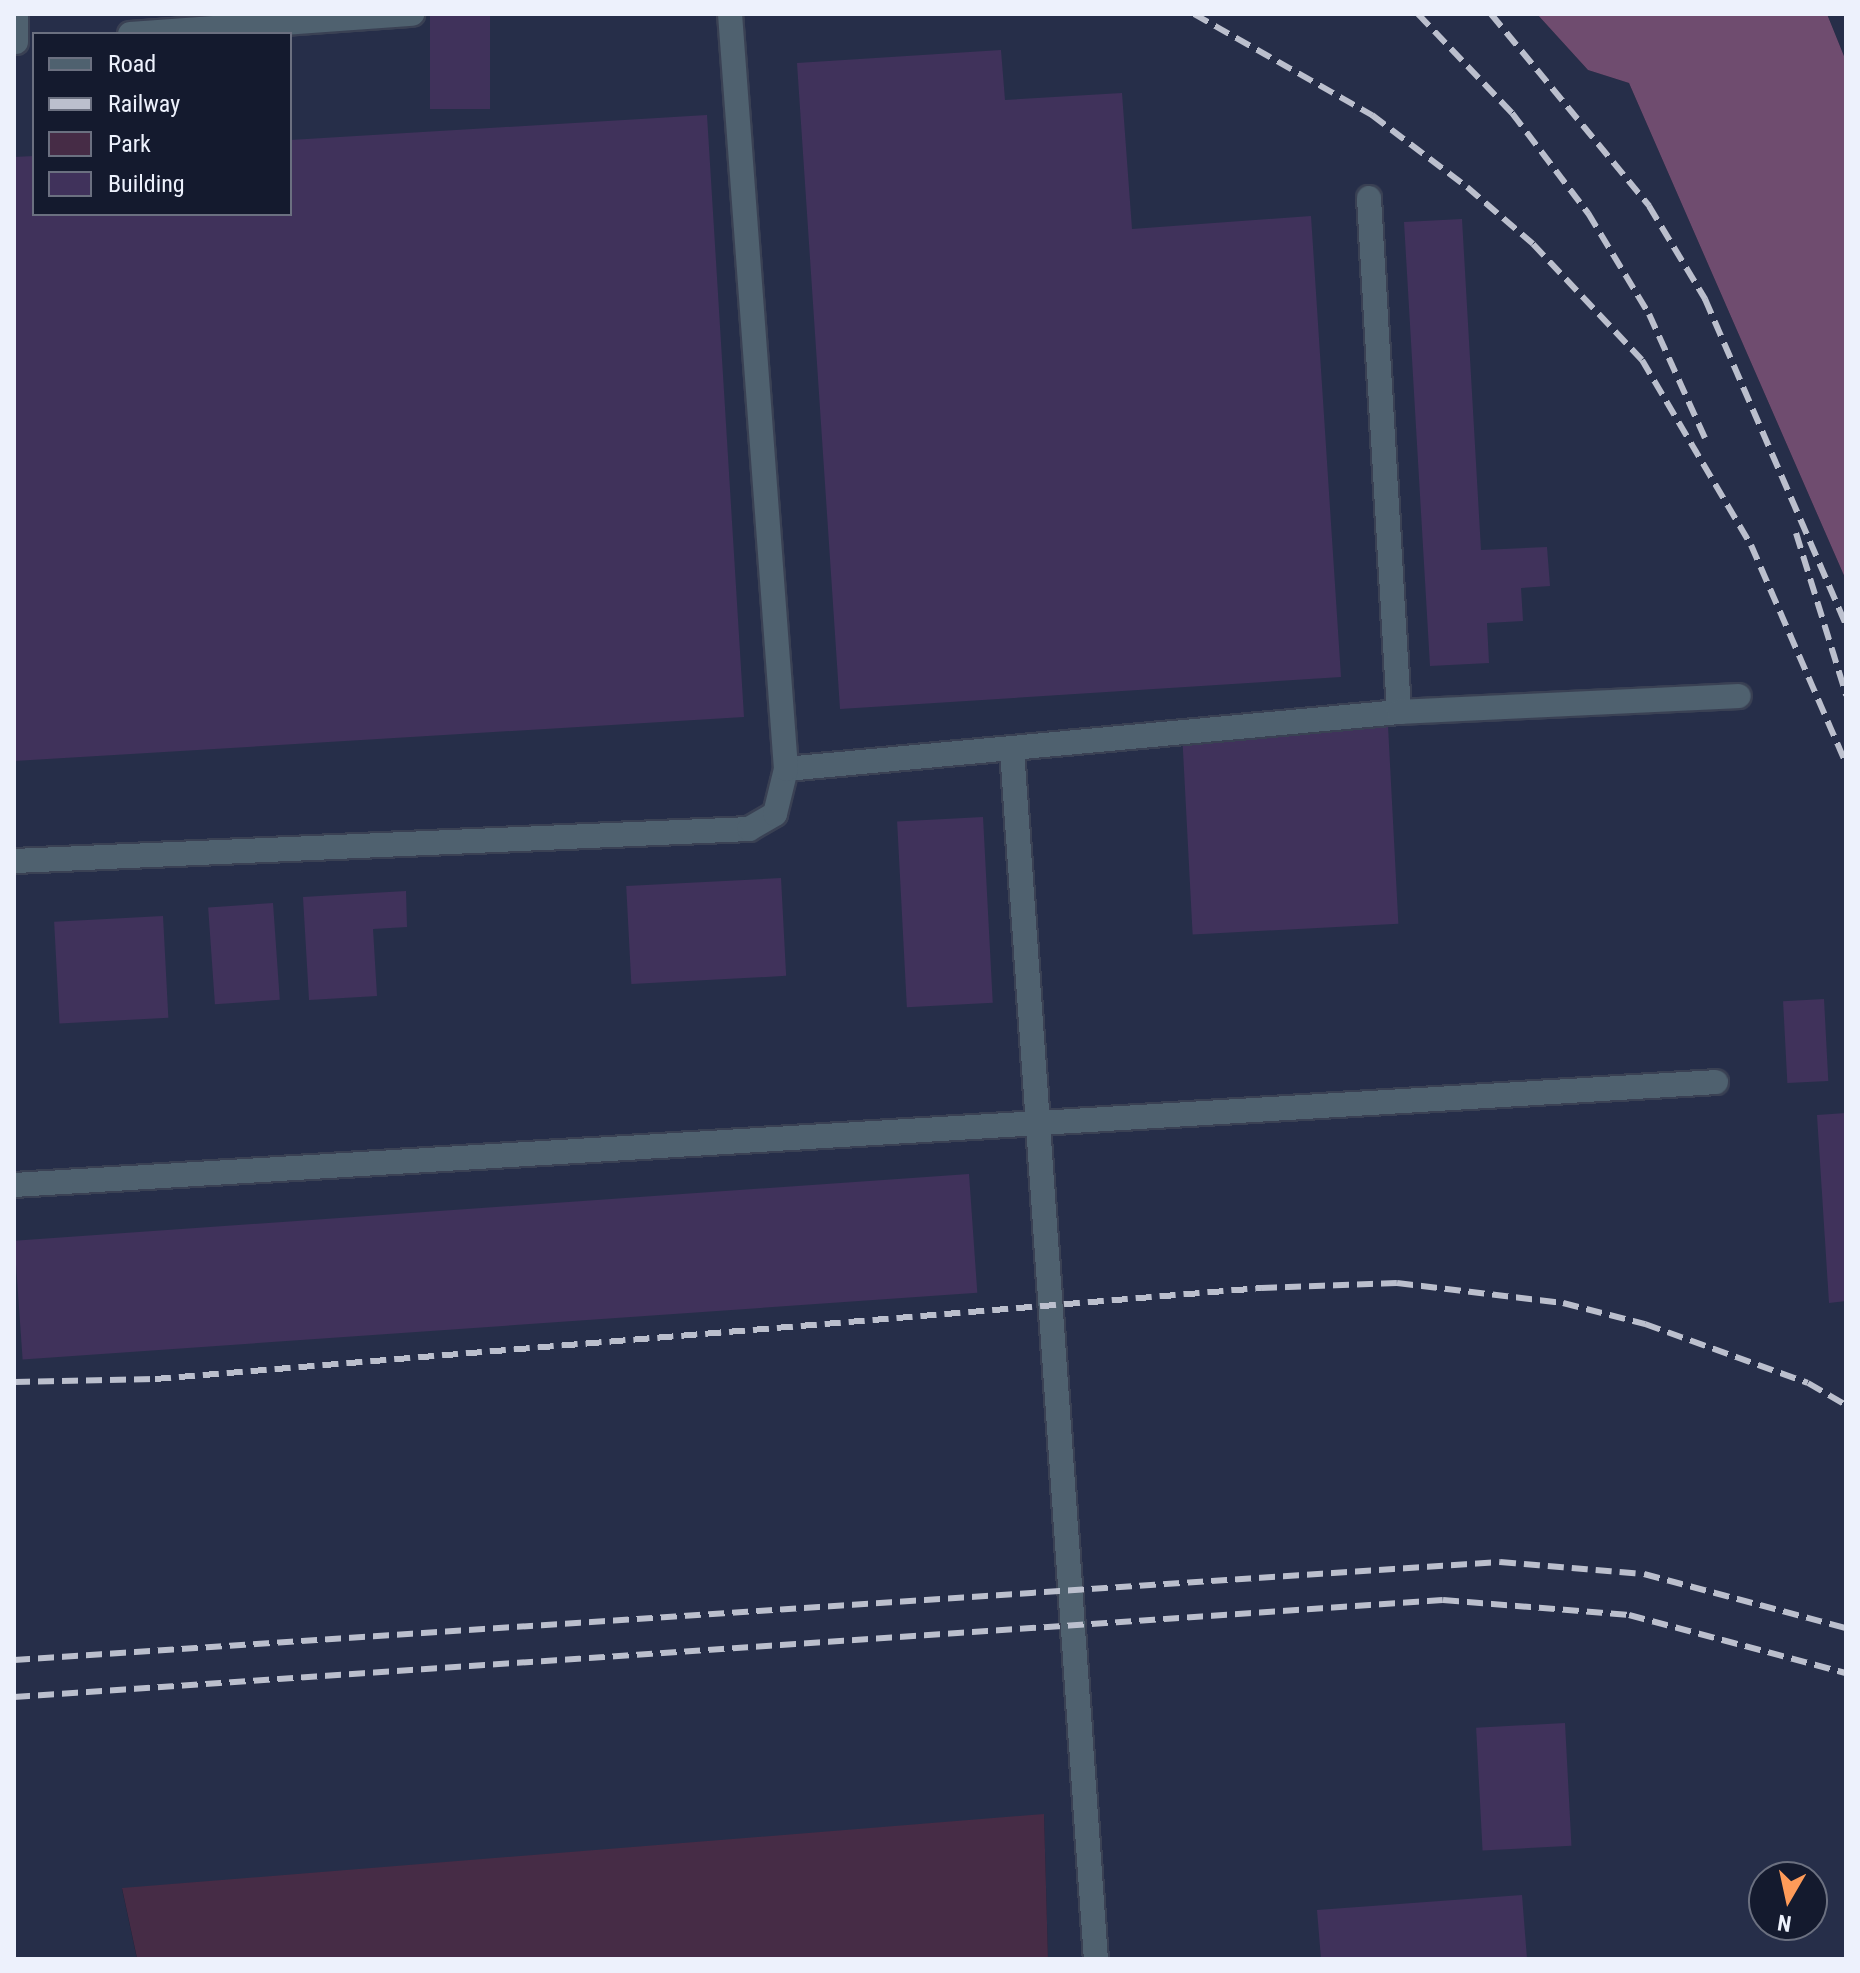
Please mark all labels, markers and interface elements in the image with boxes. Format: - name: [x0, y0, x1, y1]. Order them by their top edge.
- legend: [32, 32, 292, 216]
- text: Road: [108, 50, 156, 78]
- text: Railway: [108, 90, 180, 118]
- text: Park: [108, 130, 151, 158]
- text: Building: [108, 170, 185, 198]
- north arrow: [1748, 1861, 1828, 1941]
- text: N: [1776, 1910, 1793, 1937]

